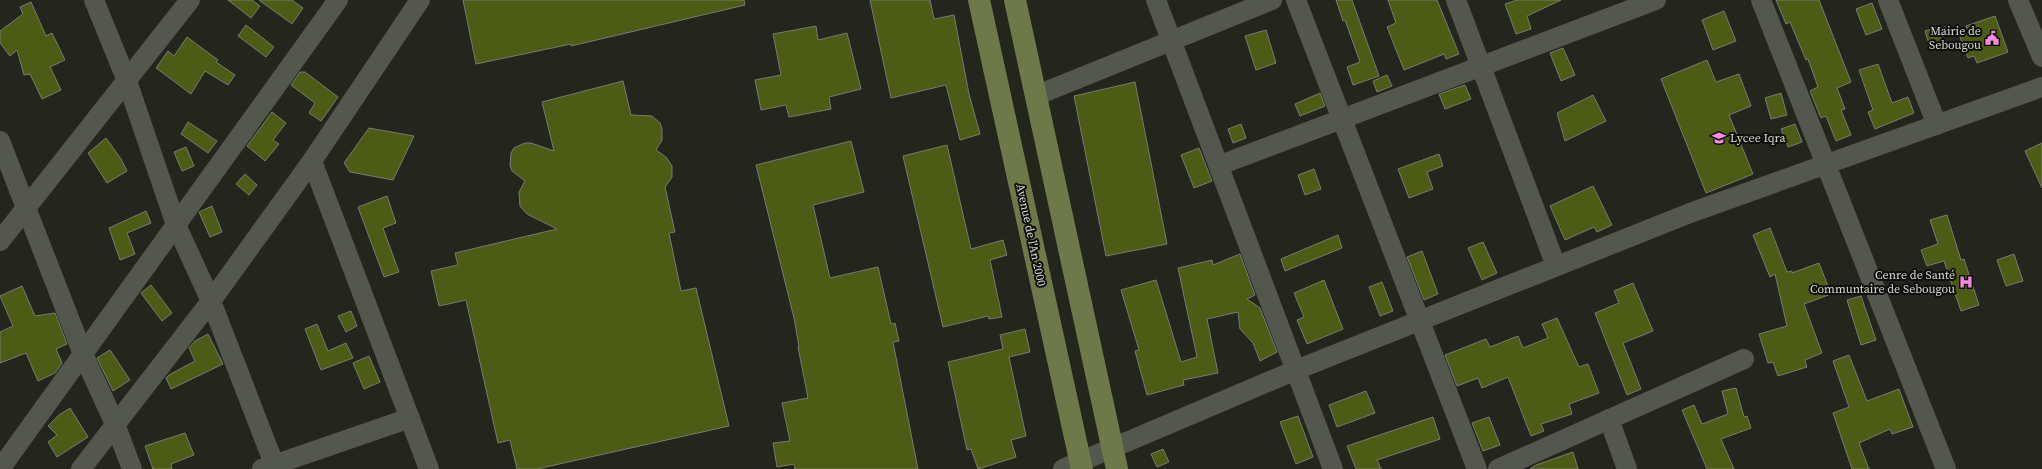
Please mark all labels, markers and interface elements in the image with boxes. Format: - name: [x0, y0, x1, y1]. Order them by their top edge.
- place label: Mairie de Sebougou: [1929, 23, 1981, 53]
- public building icon: Mairie de Sebougou: [1984, 30, 2000, 46]
- school or university icon: Lycee Iqra: [1711, 130, 1727, 146]
- place label: Lycee Iqra: [1730, 130, 1786, 146]
- street label: Avenue de l'An 2000: [1012, 182, 1050, 288]
- place label: Cenre de Santé Communtaire de Sebougou: [1810, 267, 1955, 297]
- hospital icon: Cenre de Santé Communtaire de Sebougou: [1958, 274, 1974, 290]

